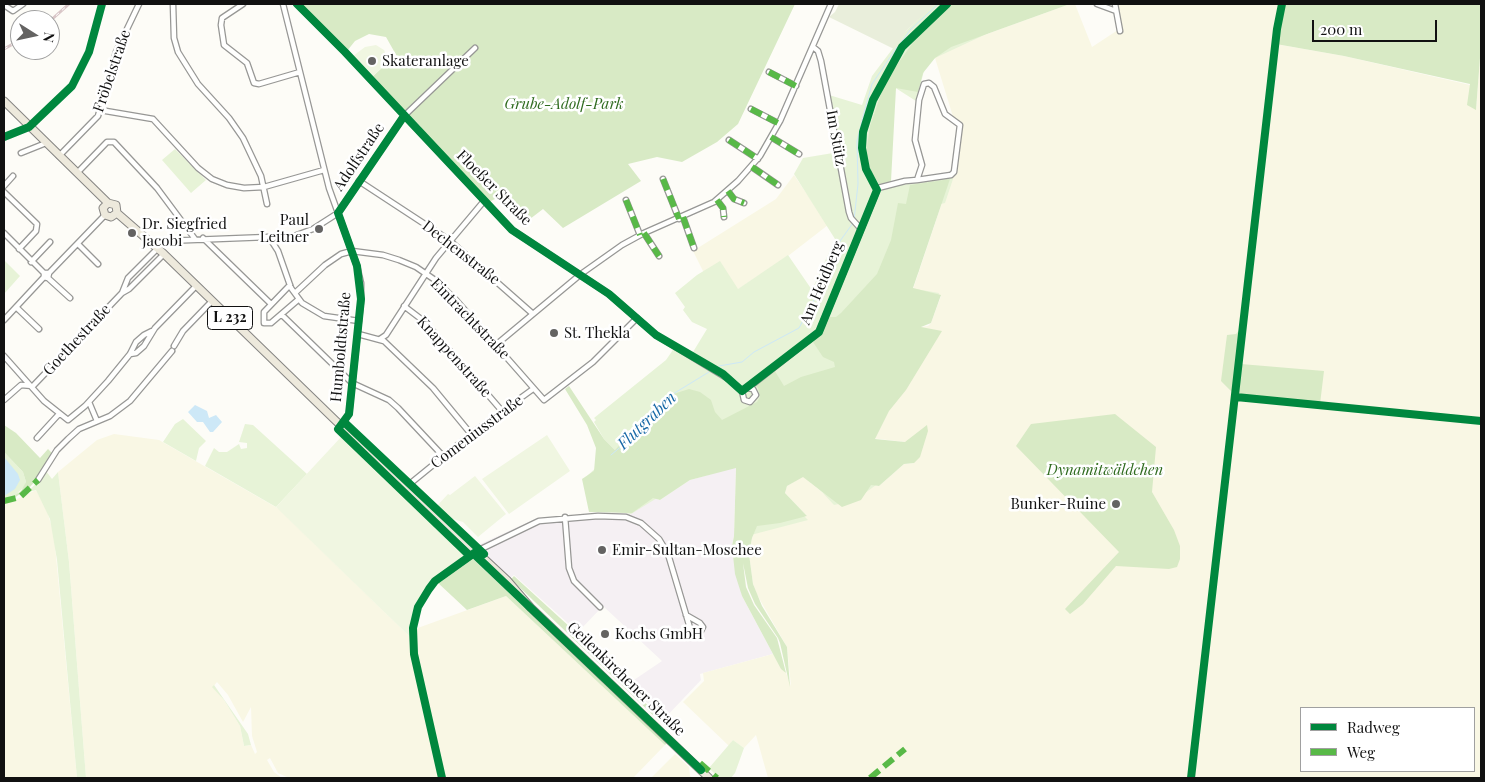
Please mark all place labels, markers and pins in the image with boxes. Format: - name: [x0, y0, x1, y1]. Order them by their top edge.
- place label: Skateranlage: [382, 52, 469, 70]
- marker: Skateranlage: [366, 55, 378, 67]
- place label: Paul Leitner: [260, 211, 309, 246]
- place label: Dr. Siegfried Jacobi: [142, 215, 227, 250]
- marker: Paul Leitner: [313, 223, 325, 235]
- marker: Dr. Siegfried Jacobi: [126, 227, 138, 239]
- place label: St. Thekla: [564, 324, 630, 342]
- marker: St. Thekla: [548, 327, 560, 339]
- place label: Bunker-Ruine: [1010, 495, 1106, 513]
- marker: Bunker-Ruine: [1110, 498, 1122, 510]
- place label: Emir-Sultan-Moschee: [612, 541, 762, 559]
- marker: Emir-Sultan-Moschee: [596, 544, 608, 556]
- place label: Kochs GmbH: [615, 625, 703, 643]
- marker: Kochs GmbH: [599, 628, 611, 640]

